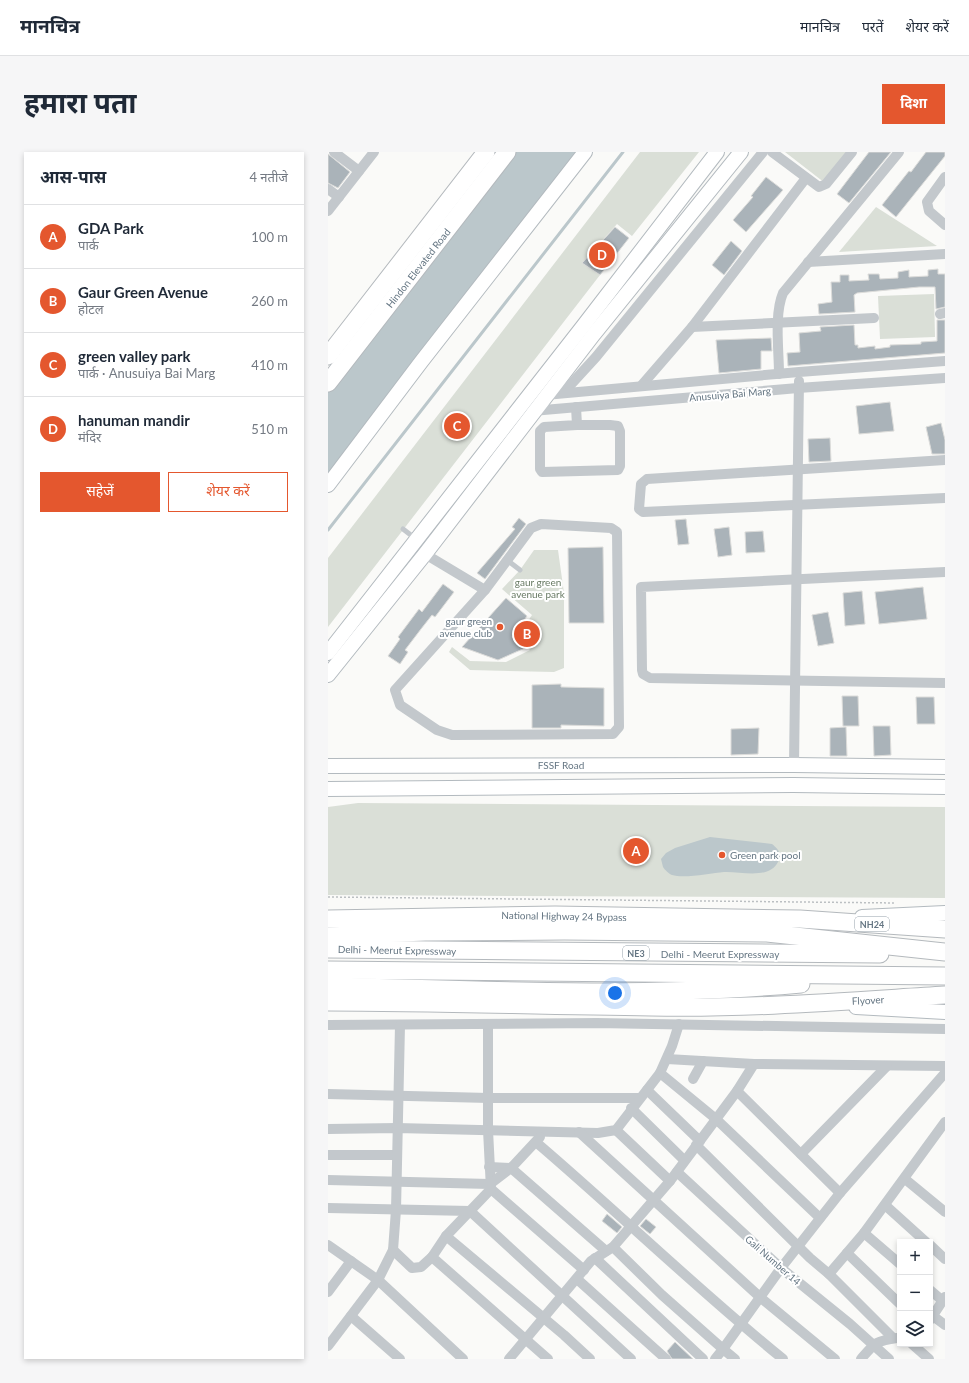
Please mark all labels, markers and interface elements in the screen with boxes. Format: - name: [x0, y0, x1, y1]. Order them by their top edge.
- text: मानचित्र: [20, 14, 80, 37]
- text: मानचित्र: [800, 18, 840, 35]
- text: परतें: [862, 18, 884, 35]
- text: शेयर करें: [906, 18, 949, 35]
- button: दिशा: [882, 84, 945, 124]
- text: हमारा पता: [24, 85, 137, 119]
- text: आस-पास: [40, 166, 106, 187]
- text: 4 नतीजे: [249, 169, 288, 185]
- text: GDA Park: [78, 219, 144, 237]
- street label: Hindon Elevated Road: [383, 226, 453, 310]
- text: A: [48, 229, 58, 245]
- text: 100 m: [251, 229, 288, 245]
- text: पार्क: [78, 237, 99, 253]
- pin: D: [589, 240, 615, 270]
- text: Gaur Green Avenue: [78, 283, 208, 301]
- text: B: [49, 293, 57, 309]
- text: 260 m: [251, 293, 288, 309]
- text: होटल: [78, 301, 104, 317]
- text: green valley park: [78, 347, 191, 365]
- text: C: [49, 357, 57, 373]
- text: 410 m: [251, 357, 288, 373]
- text: पार्क · Anusuiya Bai Marg: [78, 365, 215, 381]
- street label: Anusuiya Bai Marg: [689, 384, 771, 404]
- text: hanuman mandir: [78, 411, 190, 429]
- pin: C: [444, 411, 470, 441]
- text: D: [48, 421, 58, 437]
- text: 510 m: [251, 421, 288, 437]
- text: मंदिर: [78, 429, 101, 445]
- button: सहेजें: [40, 472, 160, 512]
- button: शेयर करें: [168, 472, 288, 512]
- park label: gaur green avenue park: [511, 576, 566, 600]
- place label: gaur green avenue club: [440, 615, 492, 639]
- pin: B: [514, 619, 540, 649]
- marker: gaur green avenue club: [495, 622, 505, 632]
- street label: FSSF Road: [538, 759, 584, 771]
- pin: A: [623, 836, 649, 866]
- place label: Green park pool: [730, 849, 801, 861]
- marker: Green park pool: [717, 850, 727, 860]
- street label: National Highway 24 Bypass: [501, 909, 627, 923]
- road number: NH24: [855, 917, 889, 931]
- street label: Delhi - Meerut Expressway: [338, 943, 457, 957]
- road number: NE3: [623, 946, 649, 960]
- street label: Delhi - Meerut Expressway: [661, 948, 780, 960]
- your location: [605, 983, 625, 1003]
- street label: Flyover: [851, 993, 885, 1007]
- street label: Gali Number 14: [743, 1233, 803, 1287]
- map controls: [897, 1239, 933, 1347]
- button: +: [897, 1239, 933, 1275]
- button: −: [897, 1275, 933, 1311]
- button: layers: [897, 1311, 933, 1347]

